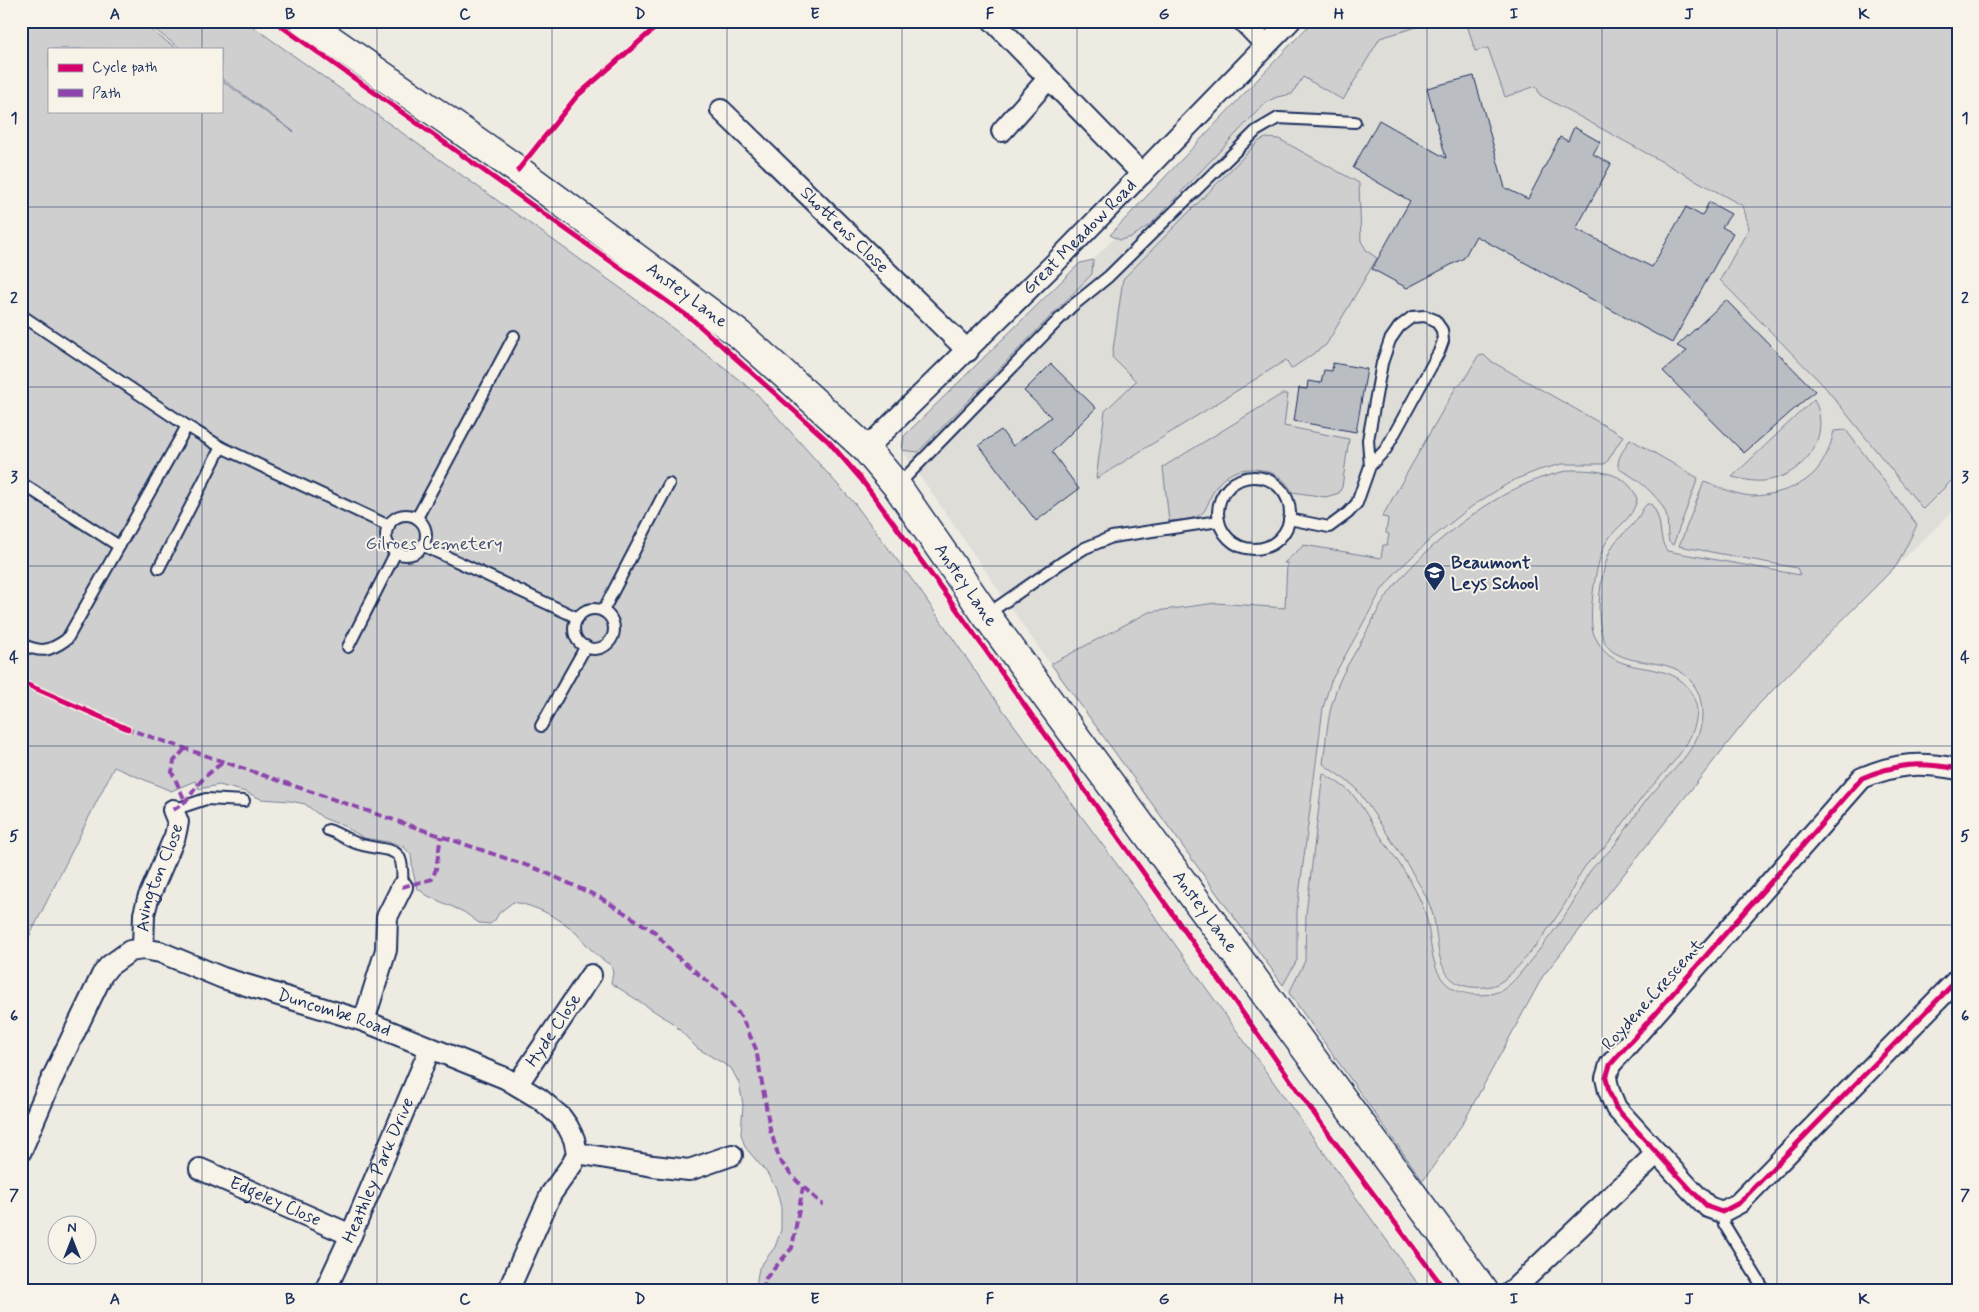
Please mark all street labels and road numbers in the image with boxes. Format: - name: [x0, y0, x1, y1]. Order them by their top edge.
- street label: Great Meadow Road: [1017, 174, 1142, 300]
- street label: Shottens Close: [795, 181, 894, 279]
- street label: Anstey Lane: [641, 257, 733, 334]
- street label: Anstey Lane: [928, 539, 1003, 632]
- street label: Avington Close: [131, 822, 189, 932]
- street label: Anstey Lane: [1167, 866, 1243, 958]
- street label: Roydene Crescent: [1596, 934, 1710, 1056]
- street label: Duncombe Road: [274, 983, 395, 1043]
- street label: Hyde Close: [520, 989, 587, 1072]
- street label: Heathley Park Drive: [337, 1094, 420, 1247]
- street label: Edgeley Close: [226, 1171, 325, 1232]

